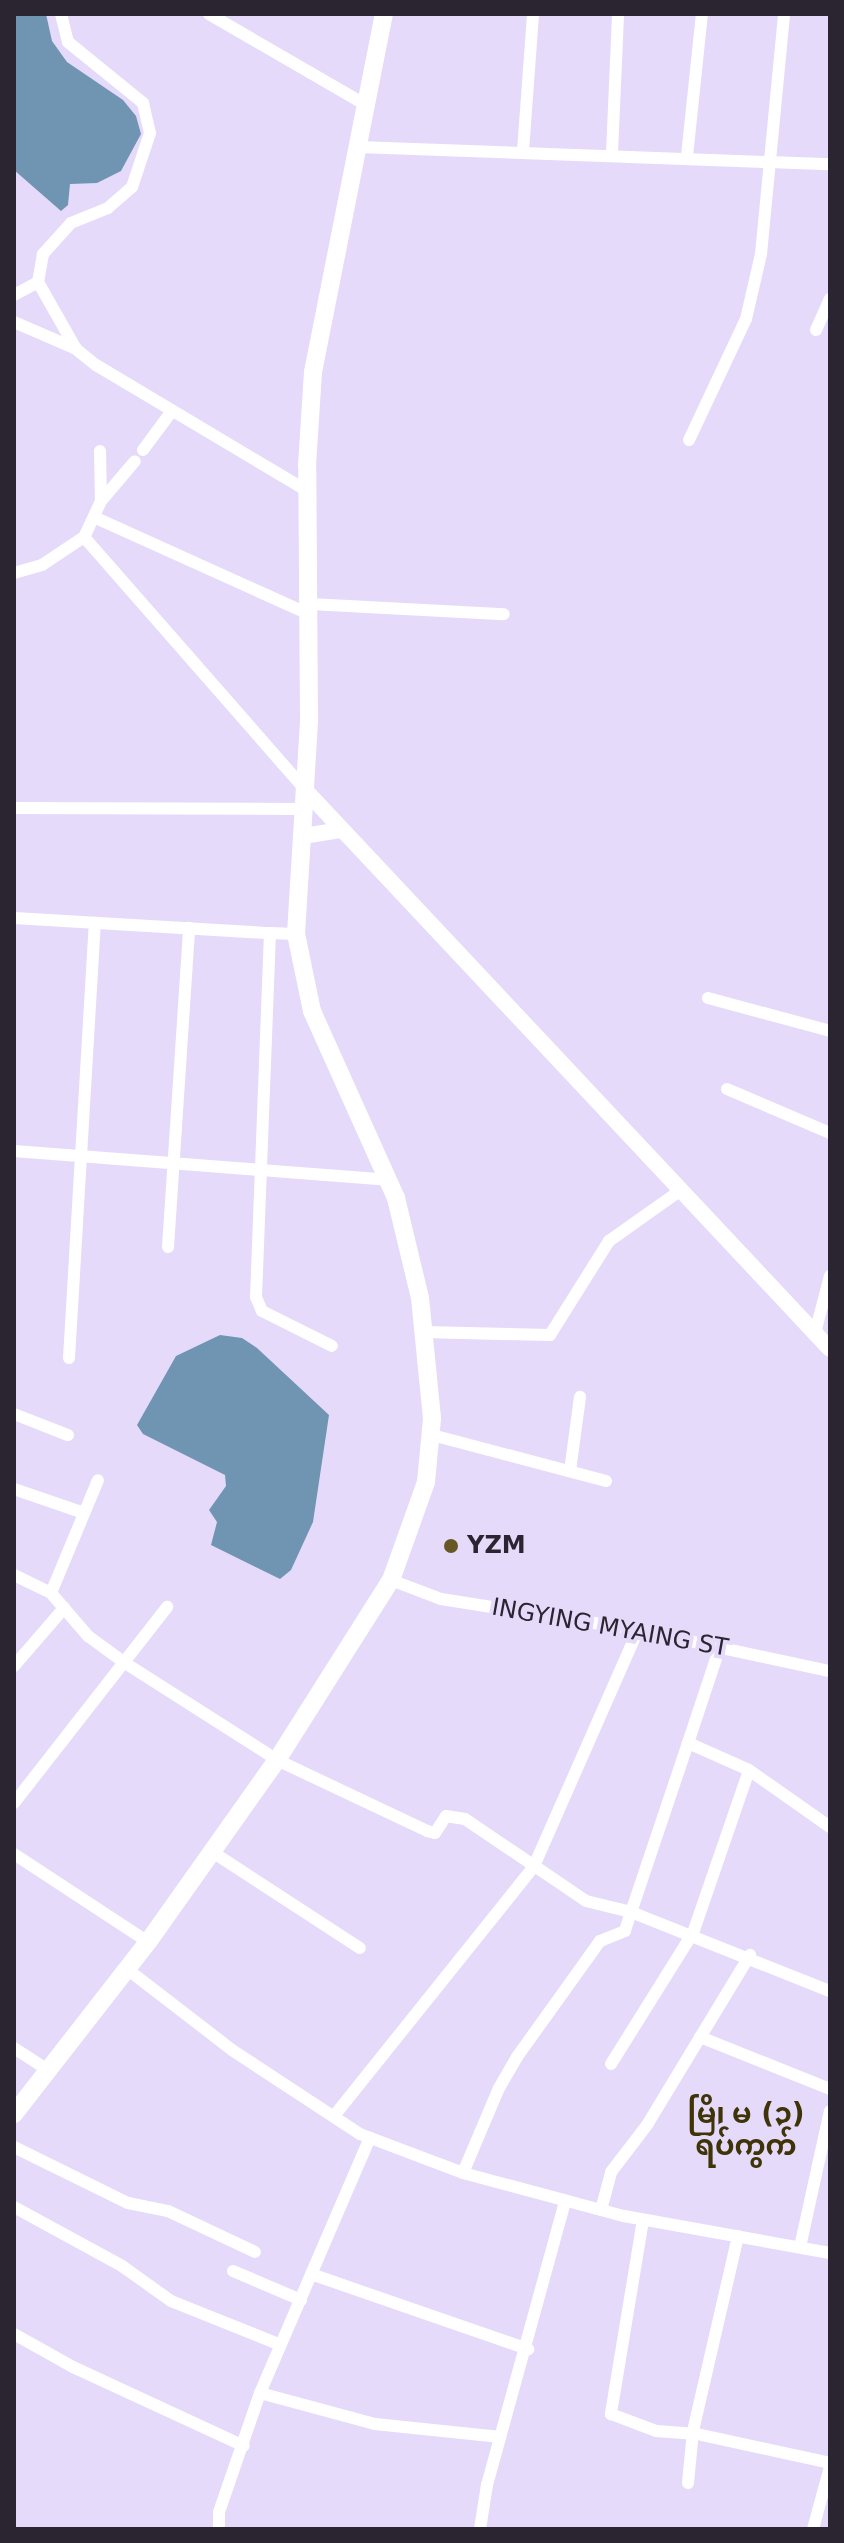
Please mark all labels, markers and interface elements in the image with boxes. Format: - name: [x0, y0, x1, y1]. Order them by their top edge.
- place label: YZM: [467, 1532, 526, 1560]
- marker: YZM: [442, 1537, 460, 1555]
- street label: INGYING MYAING ST: [490, 1593, 730, 1663]
- district label: မြို့မ (၃) ရပ်ကွက်: [688, 2097, 804, 2163]

